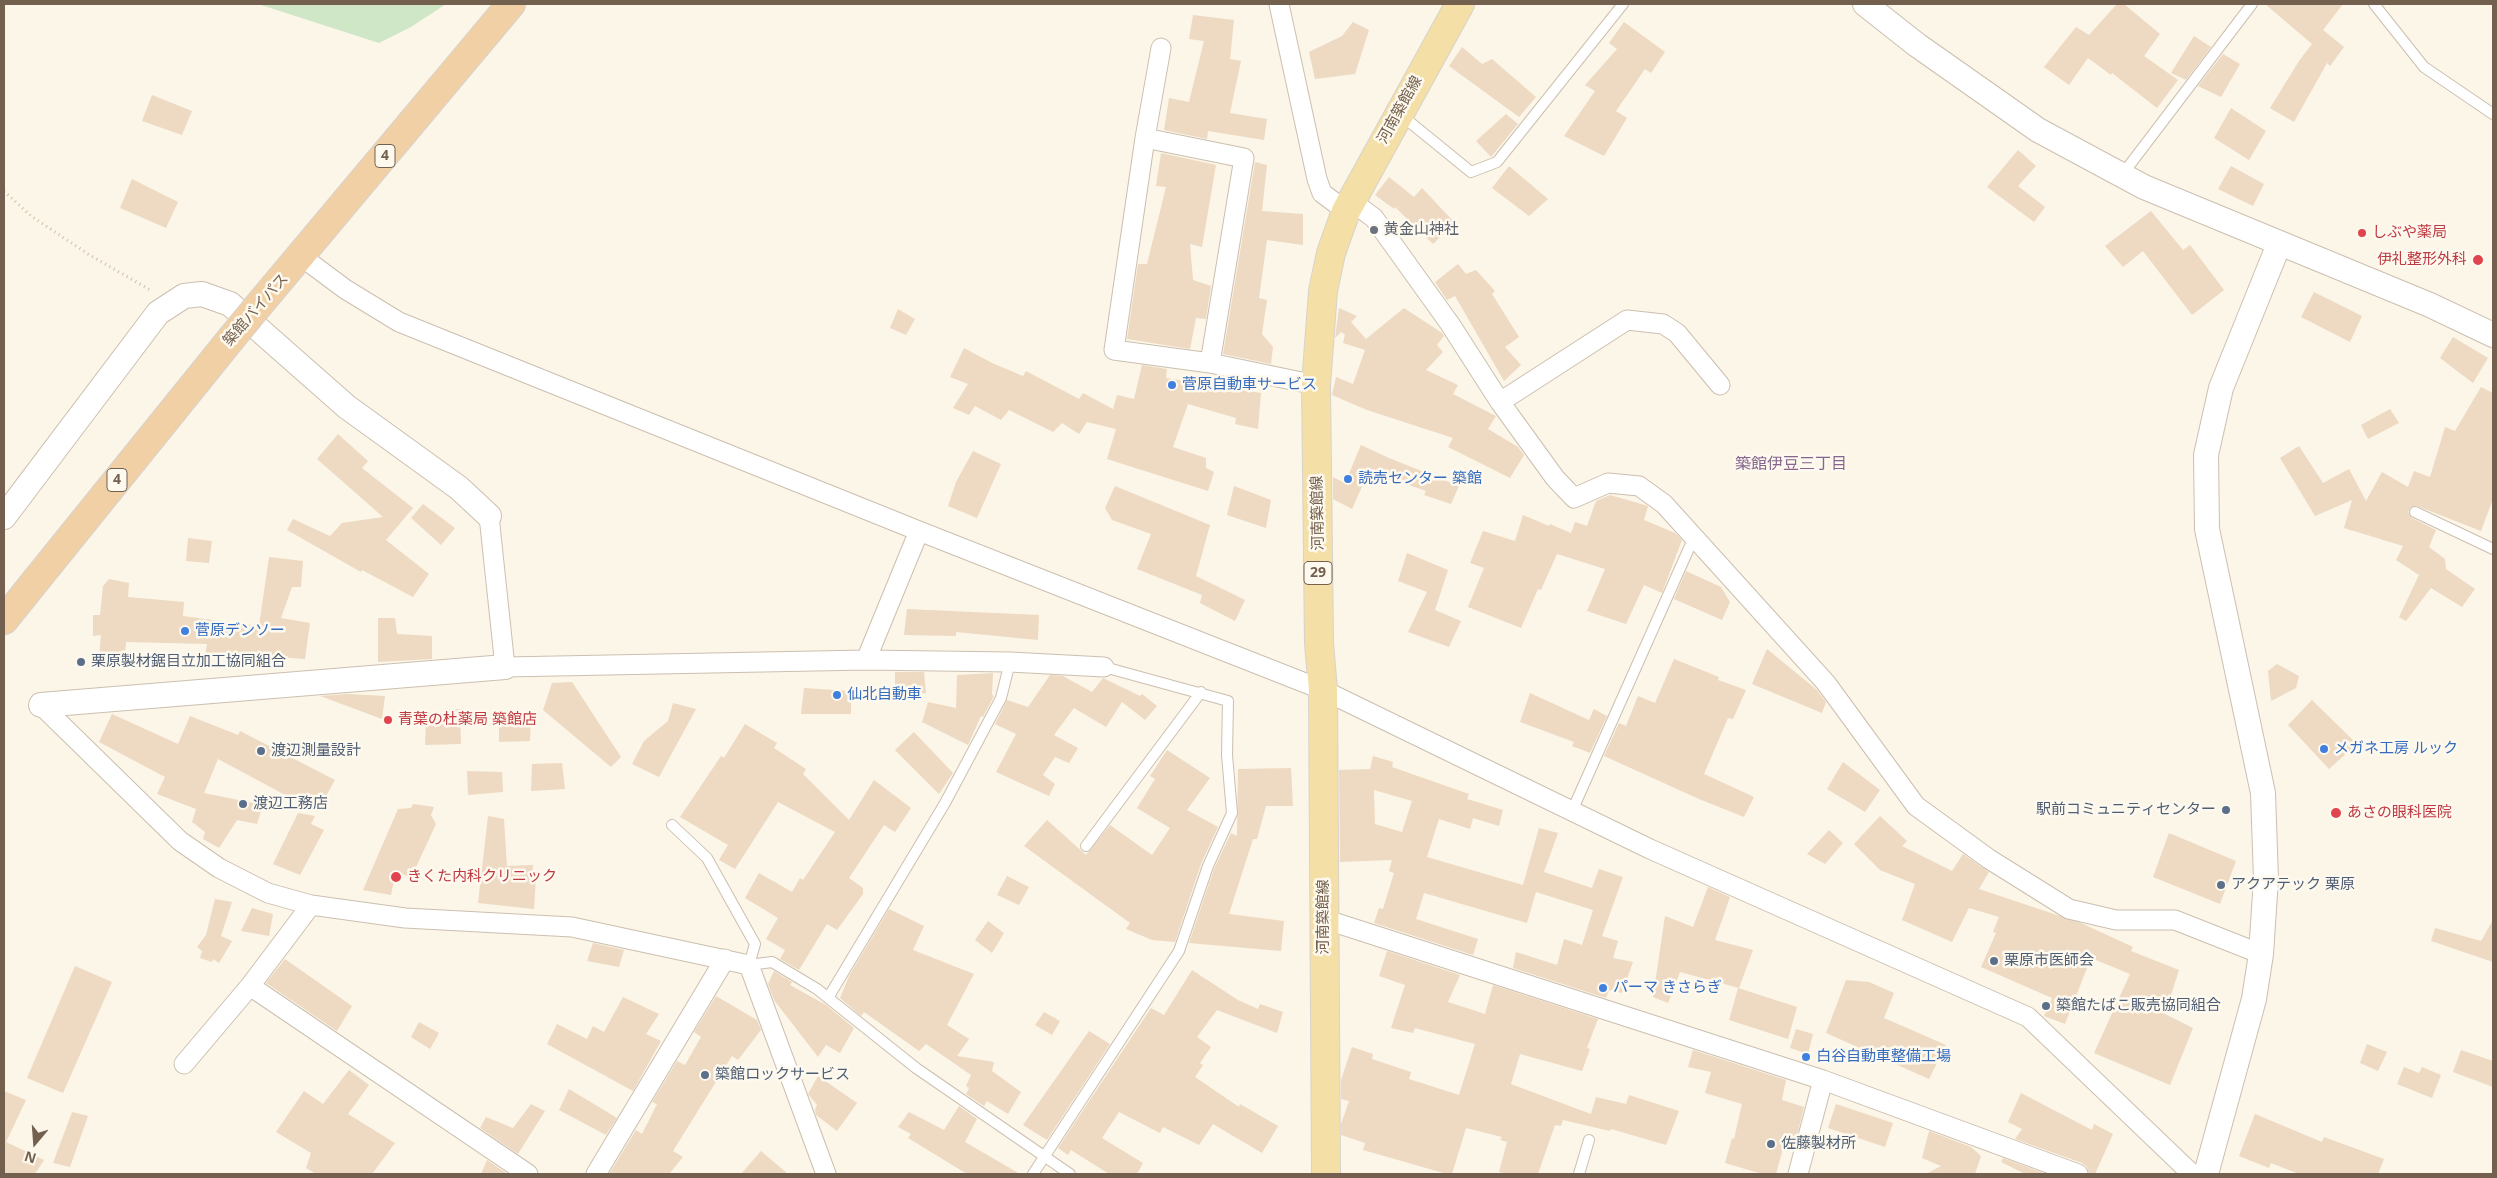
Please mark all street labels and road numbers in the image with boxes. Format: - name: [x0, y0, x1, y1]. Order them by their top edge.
- street label: 河南築館線: [1374, 73, 1426, 147]
- road number: 4: [375, 144, 395, 168]
- street label: 築館バイパス: [220, 270, 292, 350]
- road number: 4: [107, 468, 127, 492]
- street label: 河南築館線: [1308, 475, 1328, 551]
- road number: 29: [1304, 562, 1332, 584]
- street label: 河南築館線: [1315, 880, 1333, 954]

